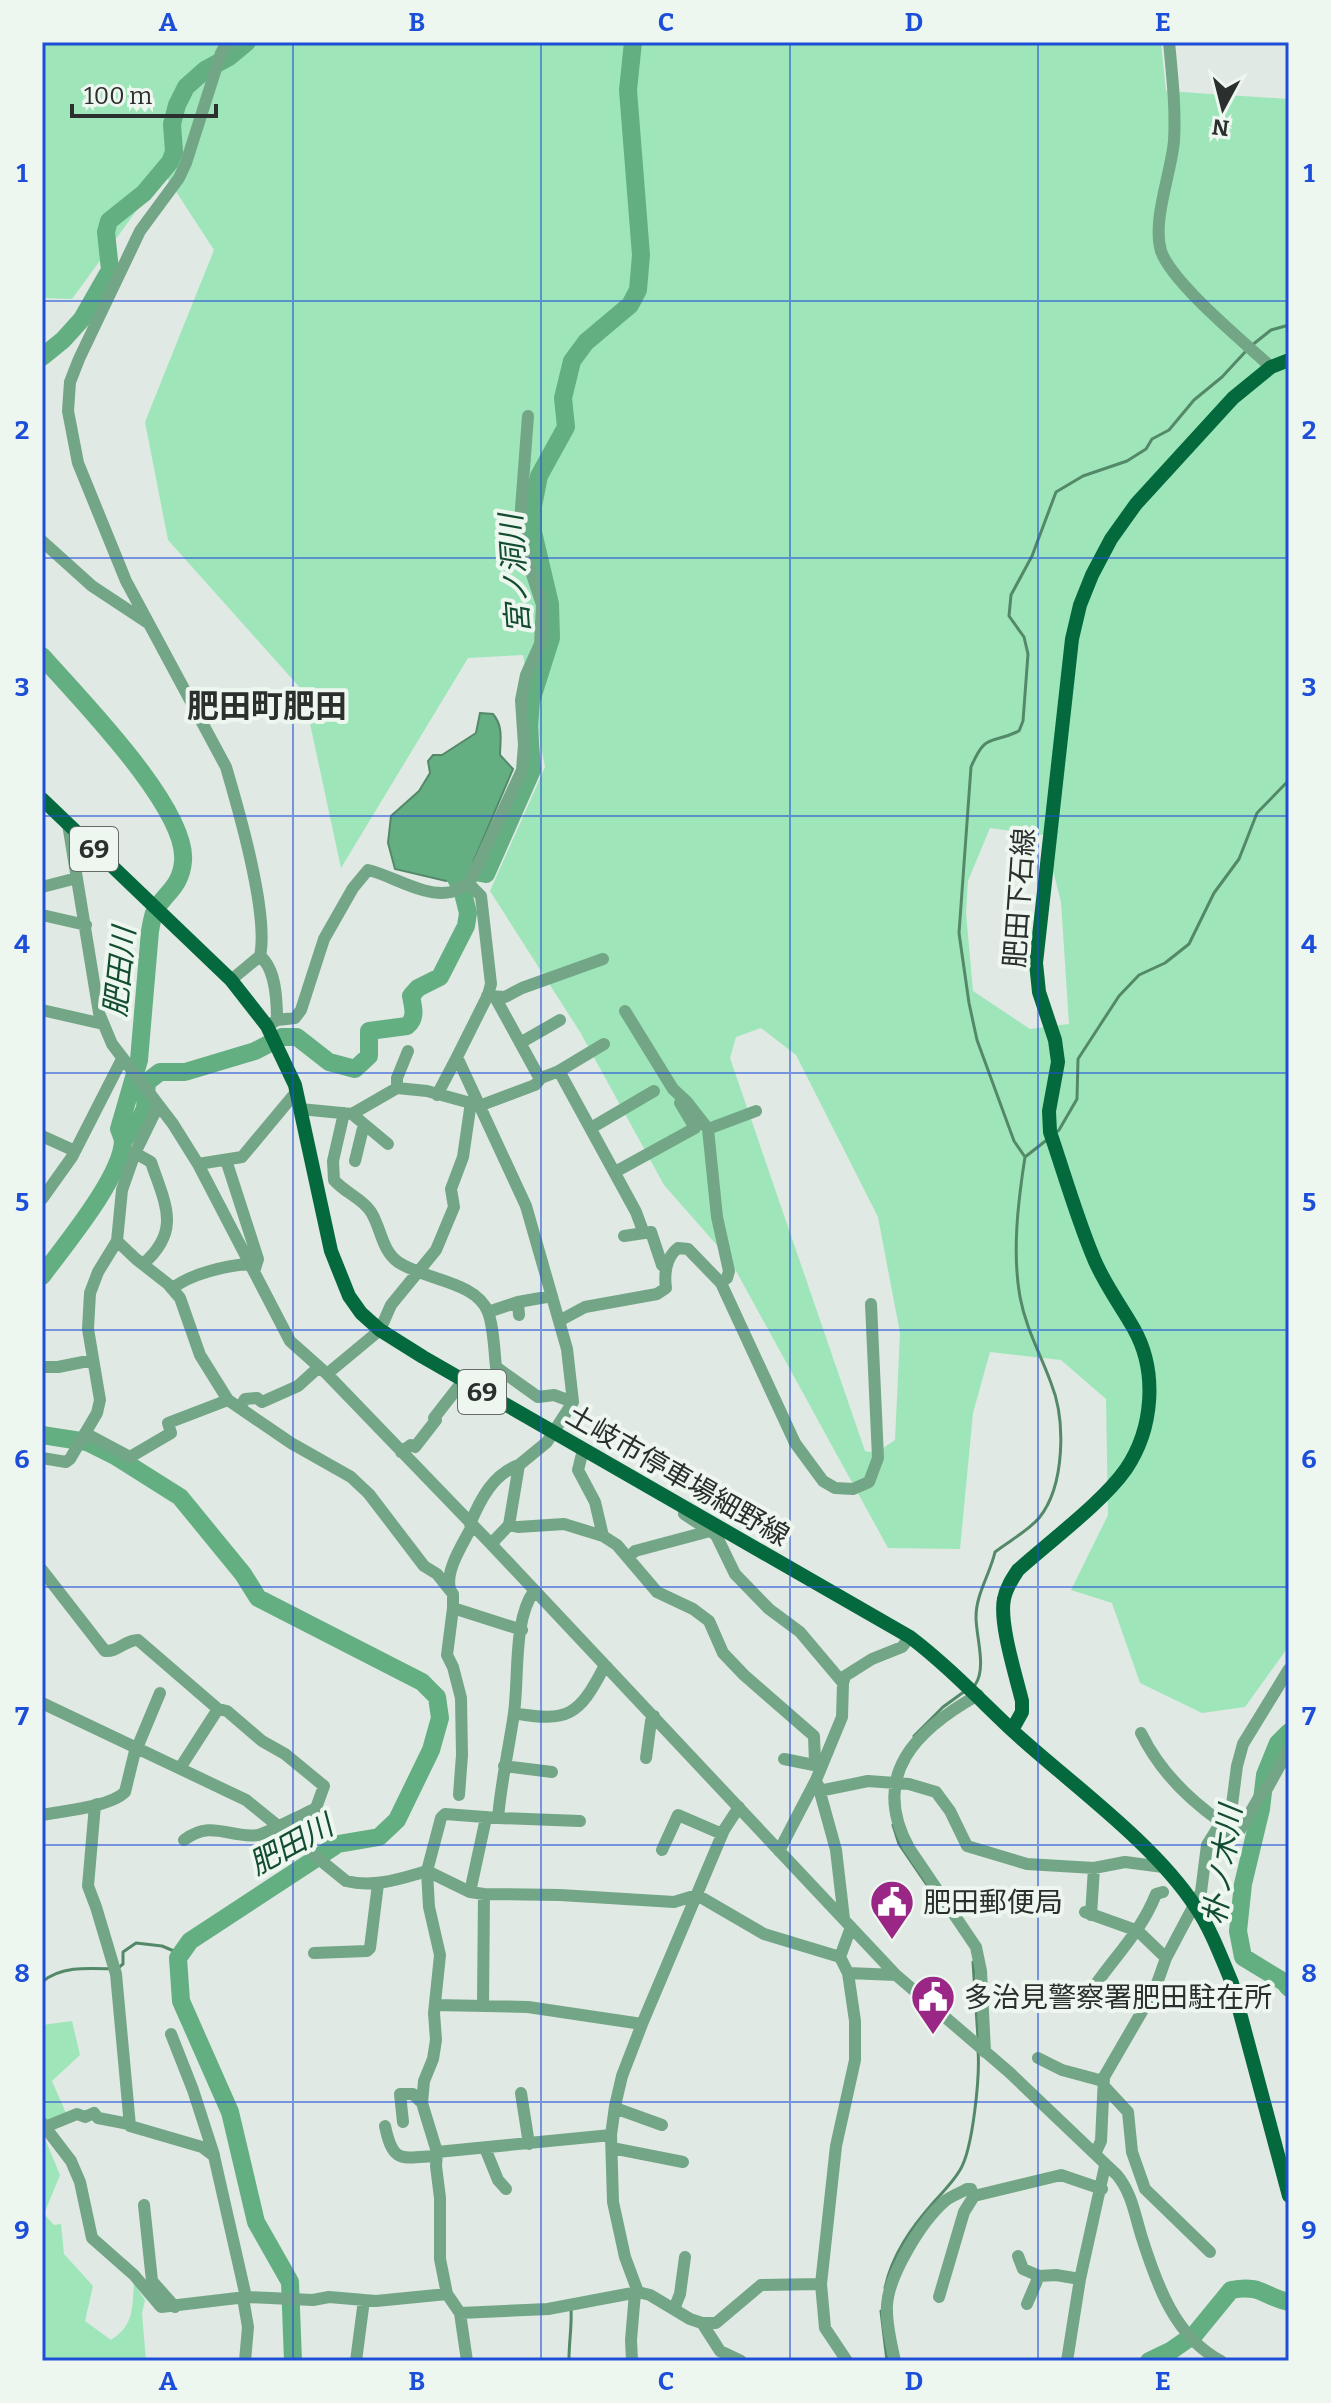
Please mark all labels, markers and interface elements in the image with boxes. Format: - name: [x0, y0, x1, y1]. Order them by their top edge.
- text: A: [159, 7, 178, 38]
- text: B: [409, 7, 425, 38]
- text: C: [658, 7, 674, 38]
- text: D: [905, 7, 923, 38]
- text: E: [1155, 7, 1171, 38]
- scale bar: [72, 68, 216, 118]
- north arrow: [1183, 68, 1263, 148]
- text: 100 m: [84, 82, 152, 110]
- text: N: [1211, 113, 1231, 142]
- text: 1: [16, 158, 28, 189]
- text: 1: [1303, 158, 1315, 189]
- text: 2: [15, 415, 29, 446]
- text: 2: [1302, 415, 1316, 446]
- water label: 宮ノ洞川: [493, 510, 537, 635]
- text: 3: [15, 672, 29, 703]
- text: 3: [1302, 672, 1316, 703]
- district label: 肥田町肥田: [187, 687, 347, 725]
- road number: 69: [70, 827, 118, 871]
- street label: 肥田下石線: [998, 827, 1041, 969]
- water label: 肥田川: [97, 922, 143, 1019]
- text: 4: [14, 929, 30, 960]
- text: 4: [1301, 929, 1317, 960]
- text: 5: [15, 1187, 29, 1218]
- text: 5: [1302, 1187, 1316, 1218]
- road number: 69: [458, 1370, 506, 1414]
- street label: 土岐市停車場細野線: [560, 1398, 795, 1553]
- text: 6: [14, 1444, 30, 1475]
- text: 6: [1301, 1444, 1317, 1475]
- text: 7: [15, 1701, 29, 1732]
- text: 7: [1302, 1701, 1316, 1732]
- water label: 朴ノ木川: [1197, 1800, 1250, 1927]
- water label: 肥田川: [243, 1806, 342, 1883]
- public building icon: 肥田郵便局: [868, 1878, 916, 1941]
- place label: 肥田郵便局: [923, 1886, 1063, 1919]
- text: 8: [14, 1958, 30, 1989]
- text: 8: [1301, 1958, 1317, 1989]
- public building icon: 多治見警察署肥田駐在所: [909, 1973, 957, 2036]
- place label: 多治見警察署肥田駐在所: [964, 1981, 1272, 2014]
- text: 9: [14, 2215, 30, 2246]
- text: 9: [1301, 2215, 1317, 2246]
- text: A: [159, 2366, 178, 2397]
- text: B: [409, 2366, 425, 2397]
- text: C: [658, 2366, 674, 2397]
- text: D: [905, 2366, 923, 2397]
- text: E: [1155, 2366, 1171, 2397]

